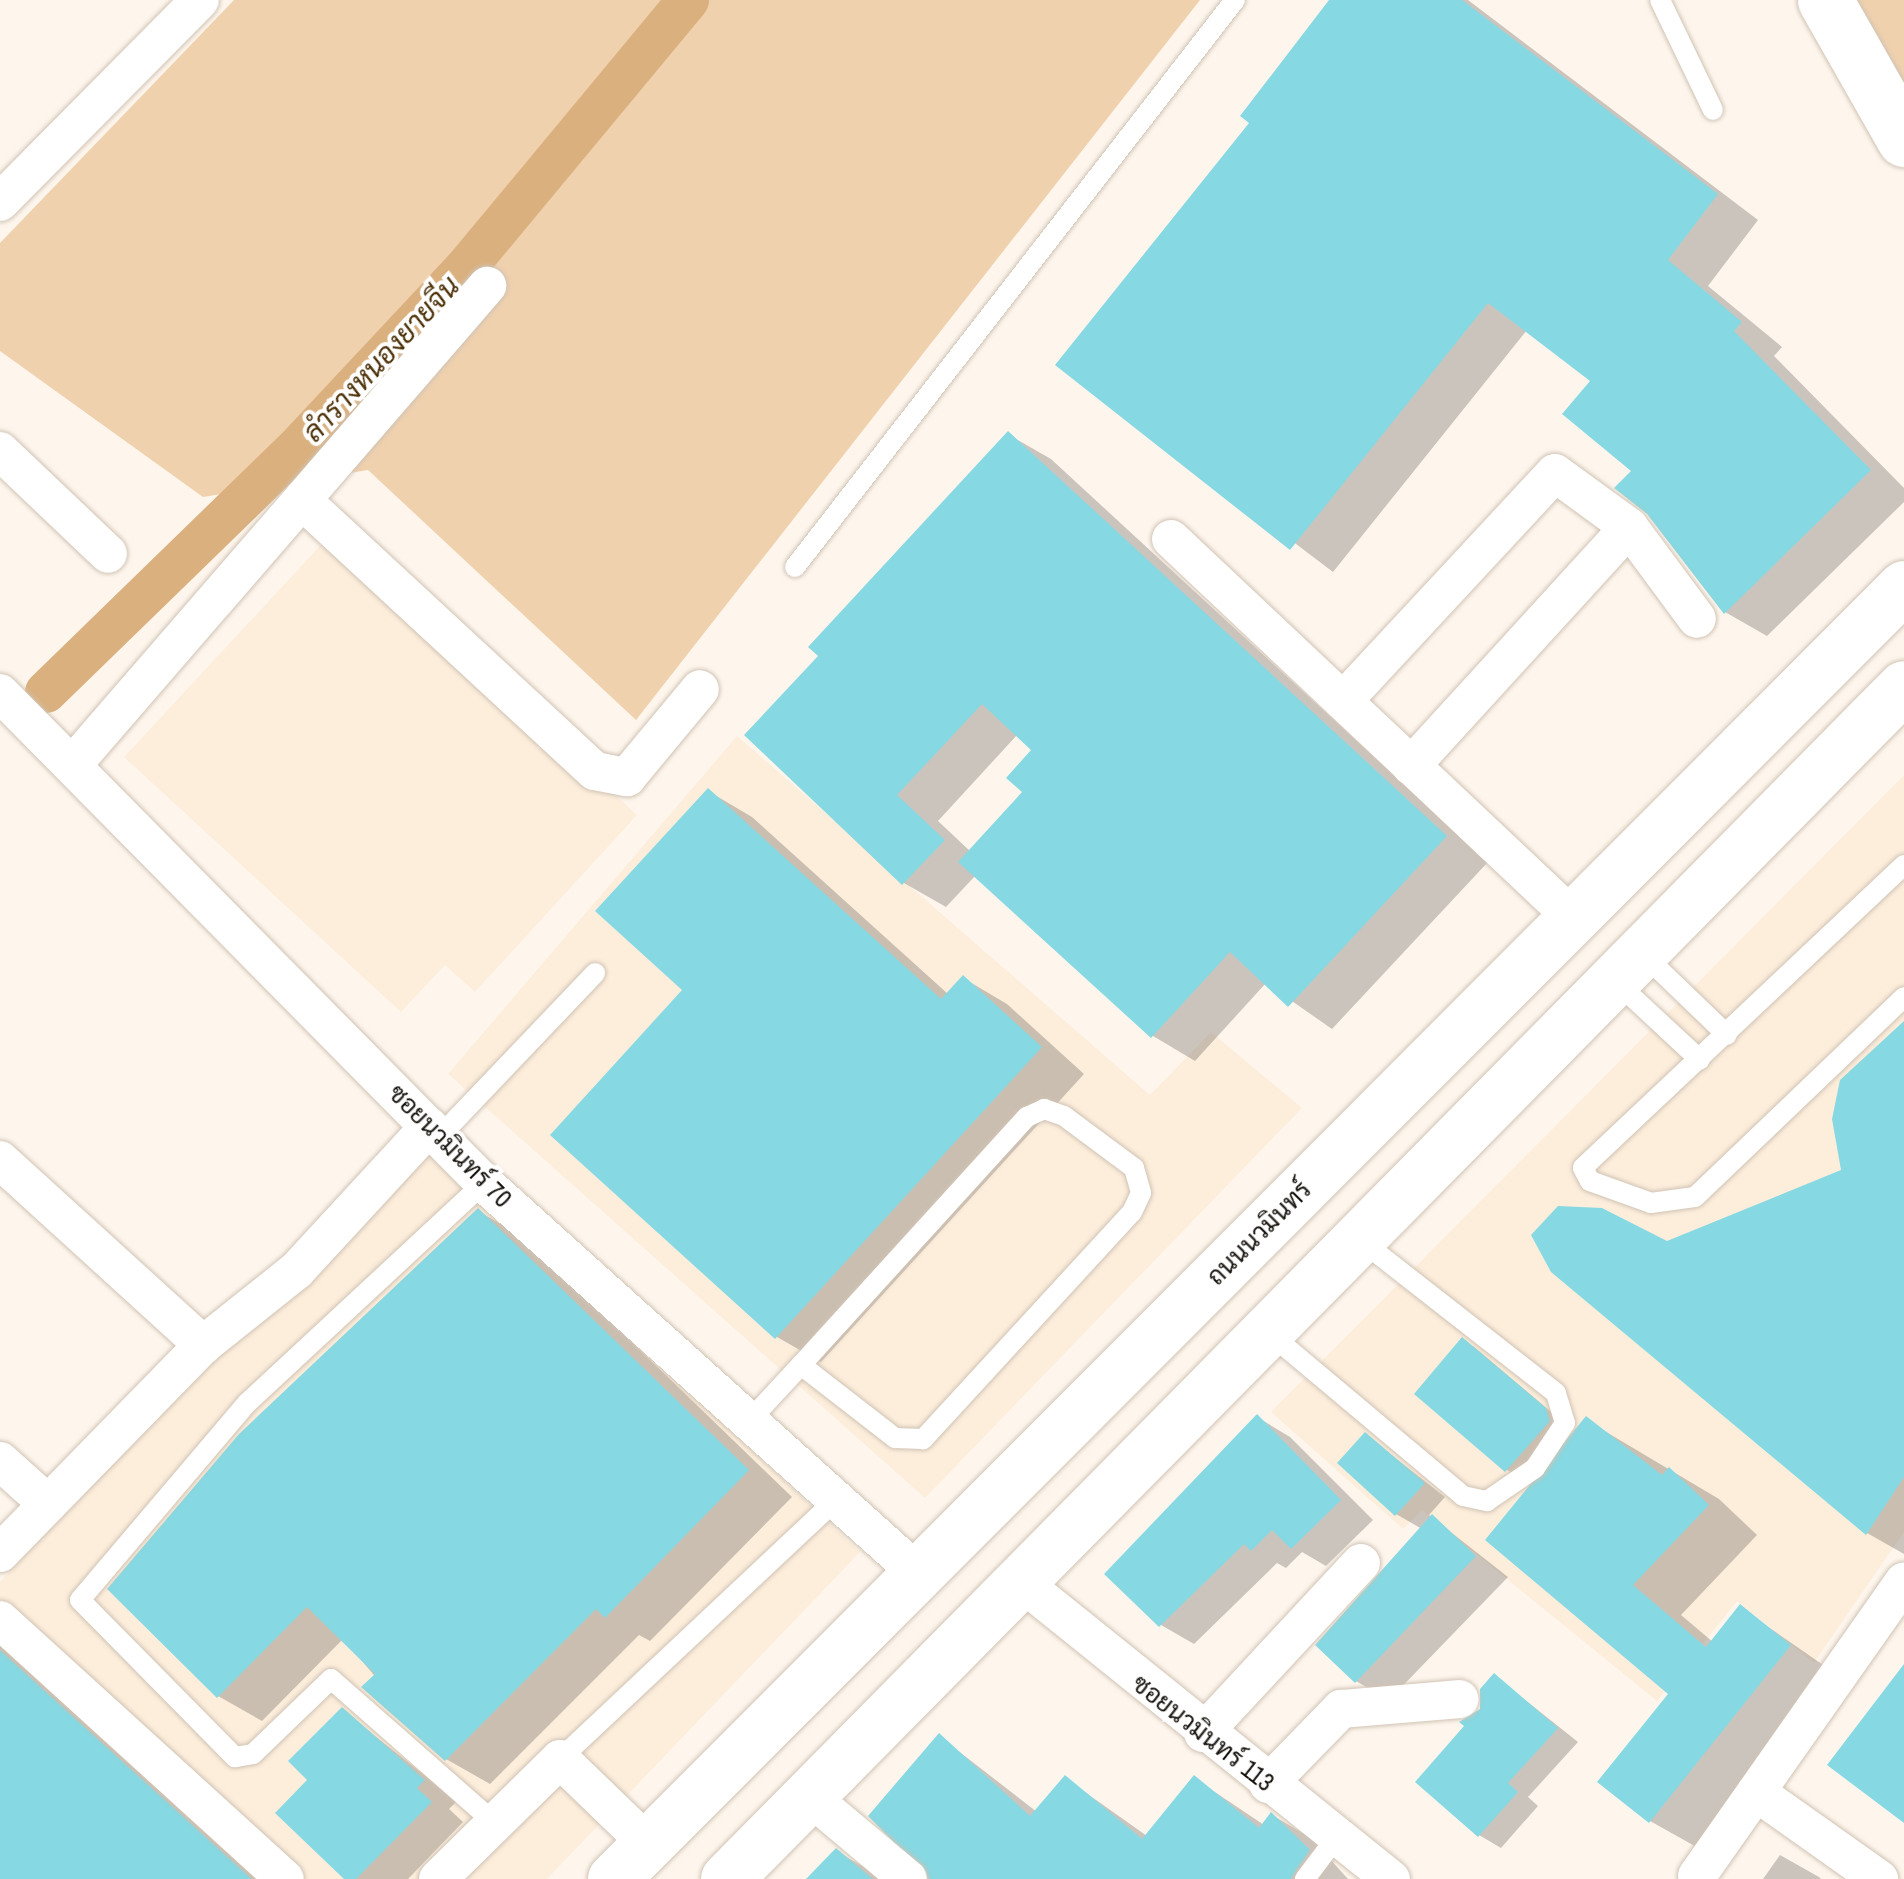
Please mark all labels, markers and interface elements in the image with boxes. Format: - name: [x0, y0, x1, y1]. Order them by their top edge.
- water label: ลำรางหนองยายจีน: [296, 269, 466, 449]
- street label: ซอยนวมินทร์ 70: [382, 1078, 518, 1214]
- street label: ถนนนวมินทร์: [1201, 1175, 1317, 1291]
- street label: ซอยนวมินทร์ 113: [1126, 1668, 1280, 1798]

